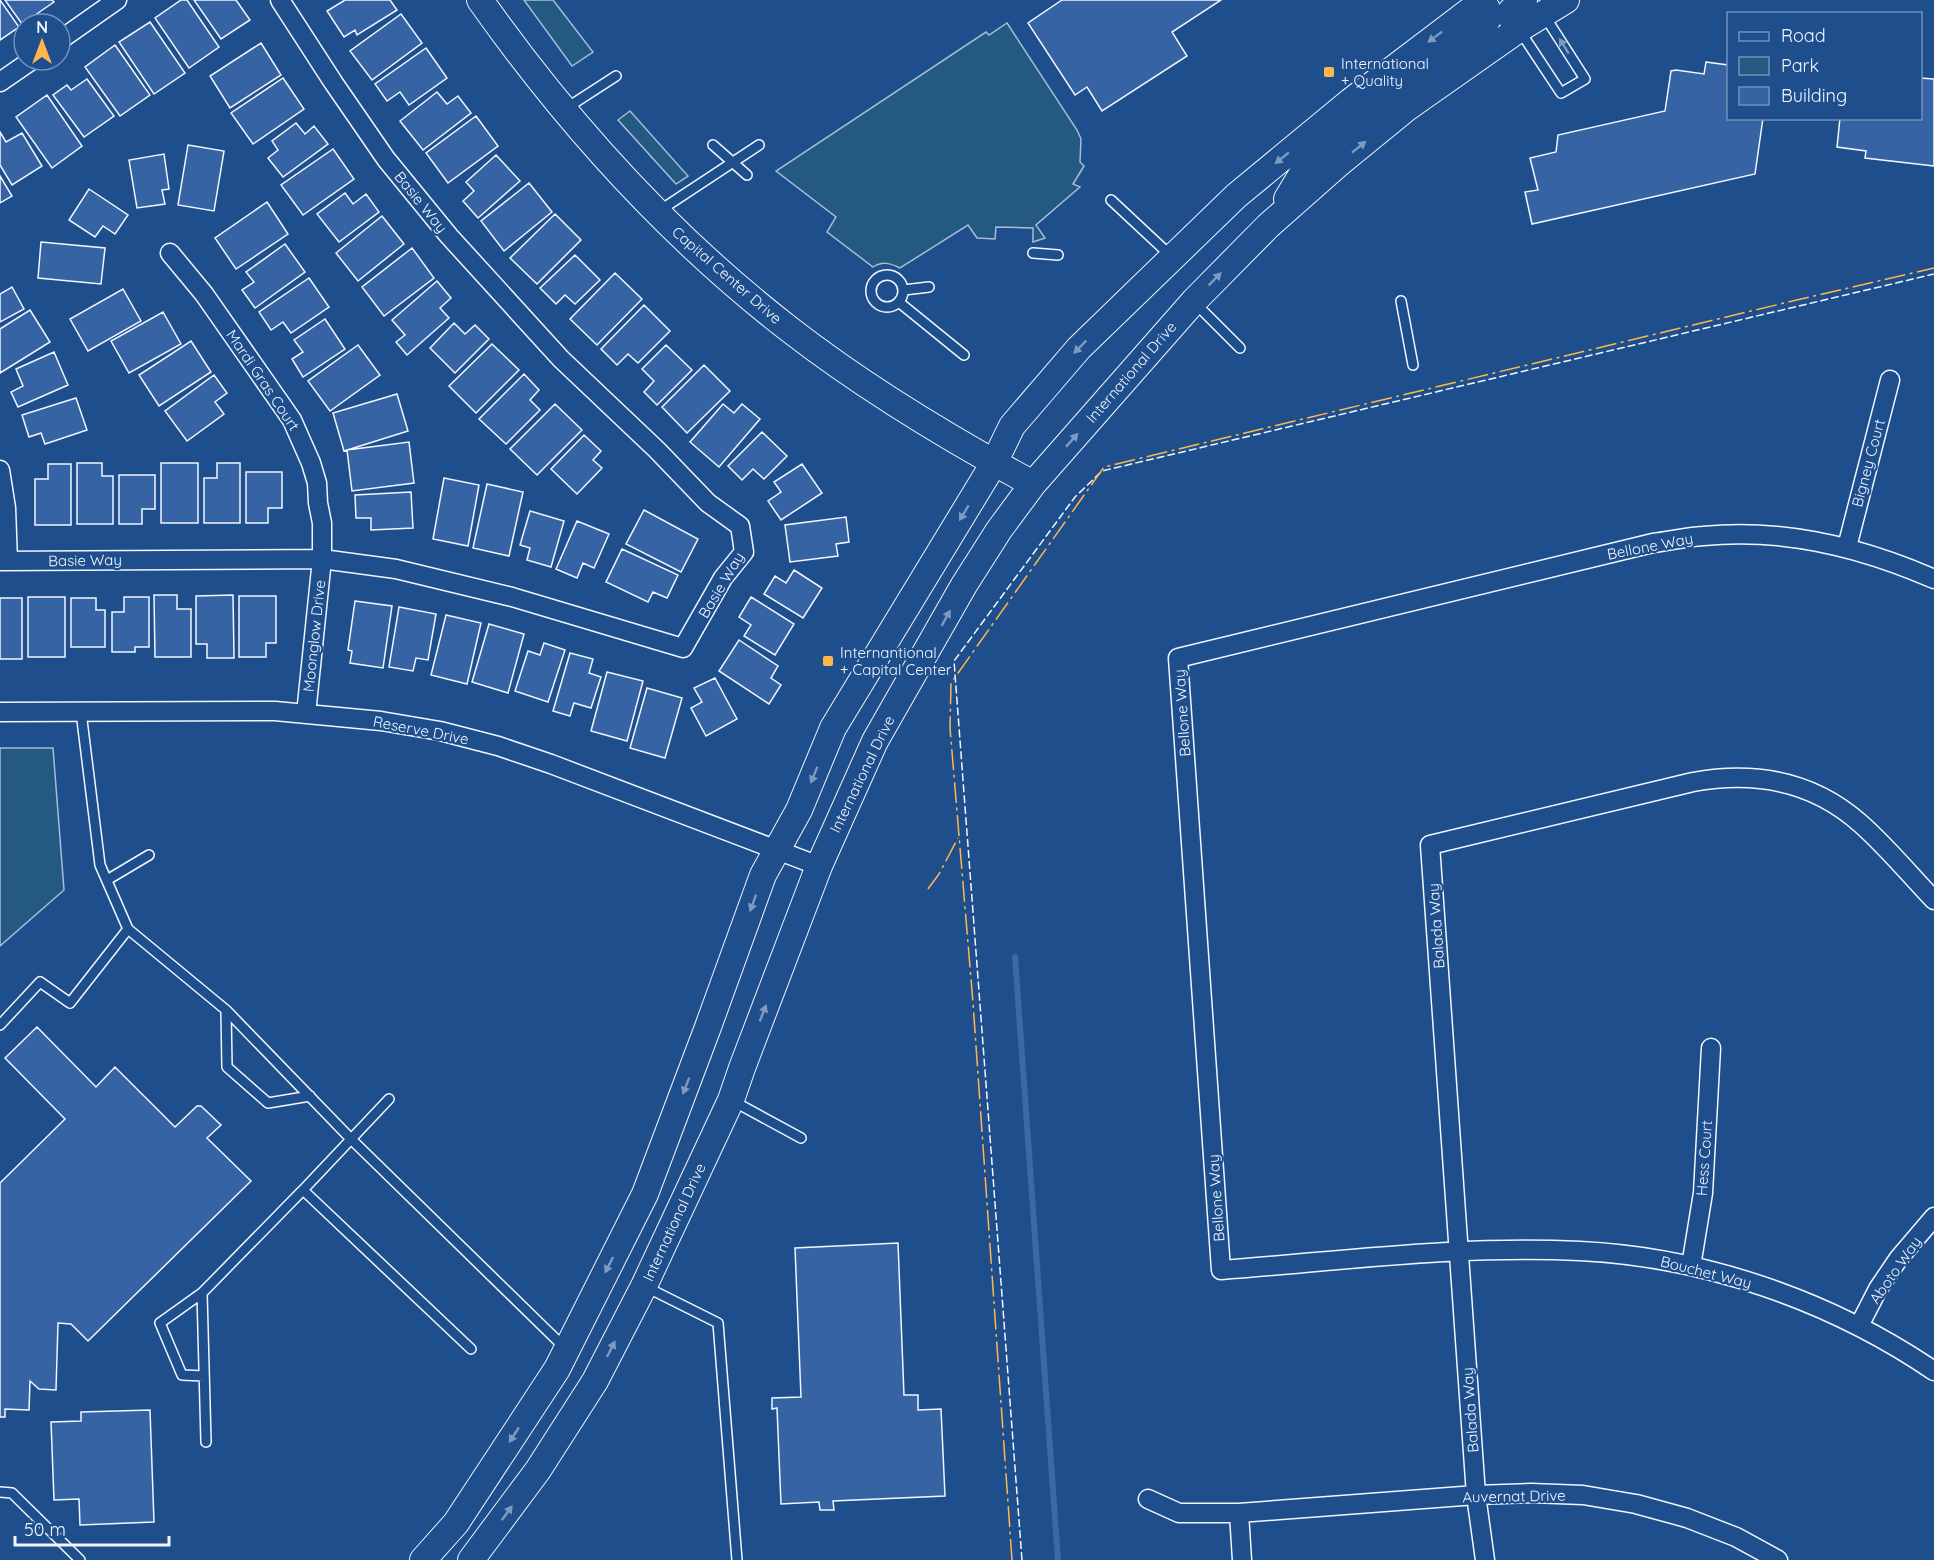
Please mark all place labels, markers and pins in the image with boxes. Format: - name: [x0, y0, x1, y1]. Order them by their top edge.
- place label: International + Quality: [1341, 54, 1429, 90]
- marker: International + Quality: [1322, 65, 1336, 79]
- place label: Internantional + Capital Center: [840, 643, 952, 679]
- marker: Internantional + Capital Center: [821, 654, 835, 668]

